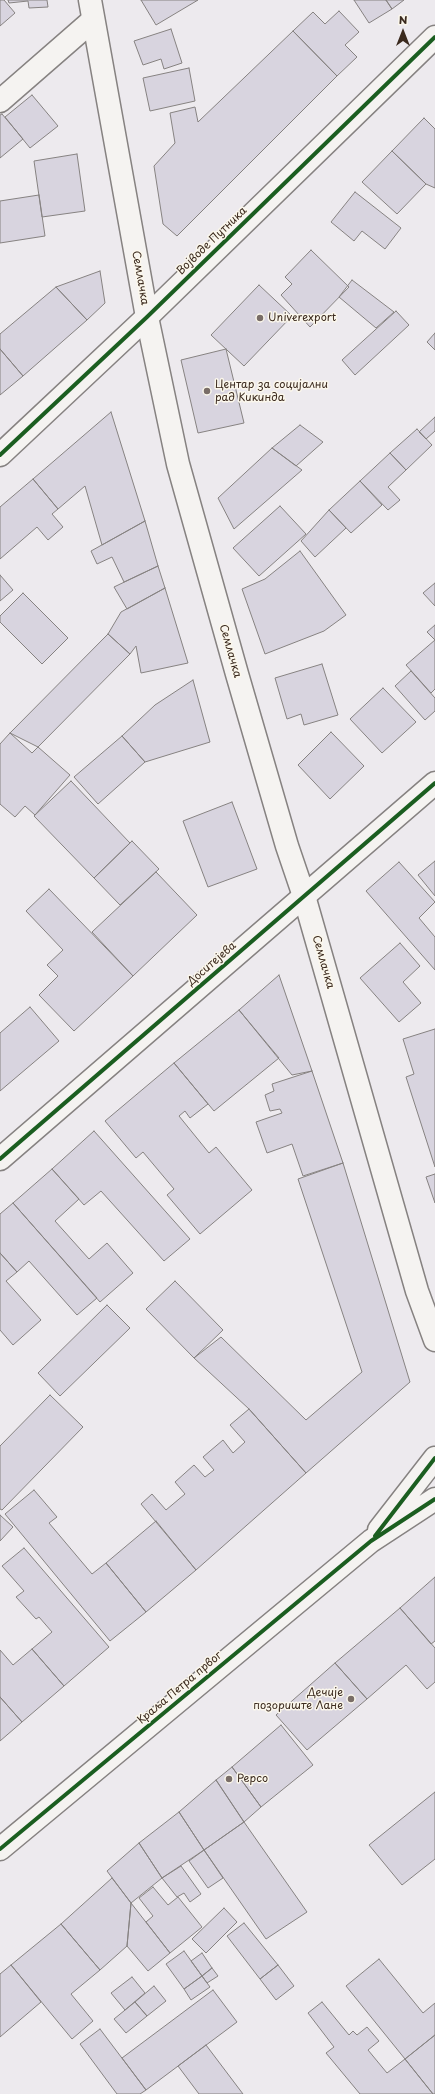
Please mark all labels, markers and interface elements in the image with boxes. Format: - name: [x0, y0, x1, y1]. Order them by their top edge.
- text: N: [399, 11, 407, 28]
- north arrow: [383, 12, 423, 52]
- street label: Војводе Путника: [174, 204, 250, 278]
- street label: Семлачка: [129, 250, 151, 306]
- place label: Univerexport: [268, 311, 336, 325]
- marker: Univerexport: [255, 313, 265, 323]
- place label: Центар за социјални рад Кикинда: [215, 378, 328, 404]
- marker: Центар за социјални рад Кикинда: [202, 386, 212, 396]
- street label: Семлачка: [216, 623, 244, 679]
- street label: Семлачка: [309, 934, 337, 990]
- street label: Доситејева: [185, 939, 239, 989]
- street label: Краља Петра првог: [135, 1649, 225, 1727]
- place label: Дечије позориште Лане: [253, 1686, 343, 1712]
- marker: Дечије позориште Лане: [346, 1694, 356, 1704]
- place label: Pepco: [237, 1772, 268, 1786]
- marker: Pepco: [224, 1774, 234, 1784]

